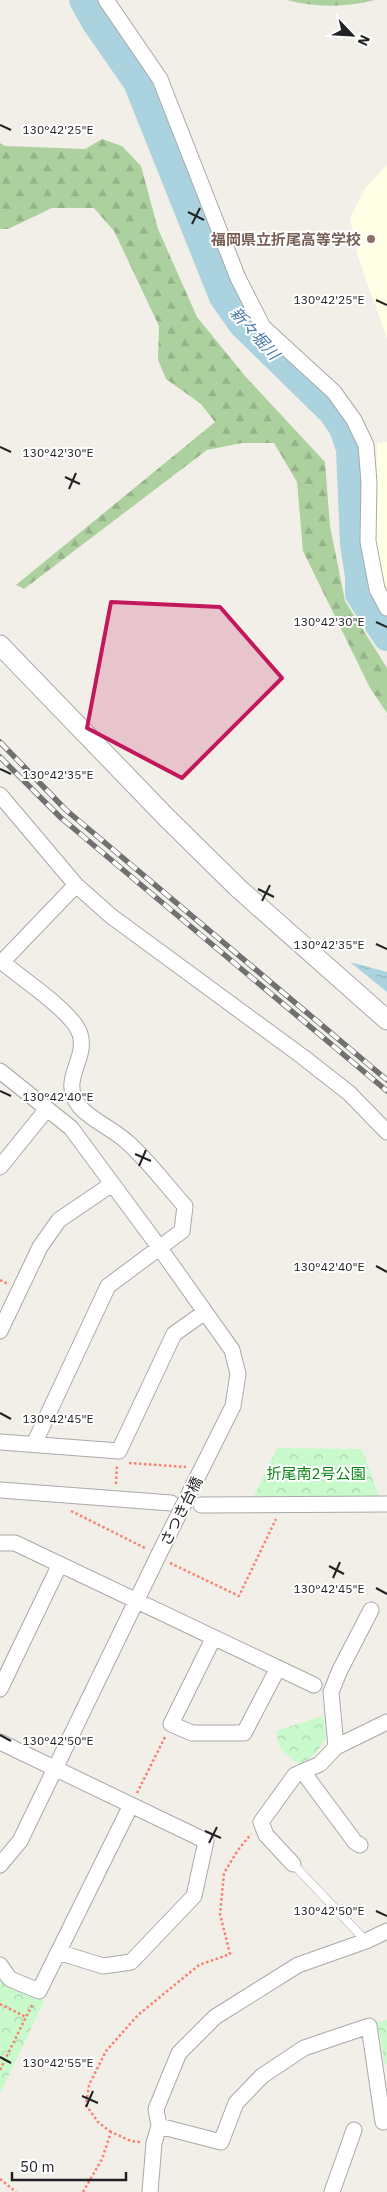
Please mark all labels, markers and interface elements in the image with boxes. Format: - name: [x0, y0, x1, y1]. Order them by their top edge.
- north arrow: [327, 10, 377, 60]
- text: N: [353, 32, 374, 49]
- text: 130°42'25"E: [23, 122, 93, 137]
- place label: 福岡県立折尾高等学校: [210, 230, 361, 249]
- marker: 福岡県立折尾高等学校: [365, 233, 377, 245]
- text: 130°42'25"E: [294, 292, 364, 307]
- water label: 新々堀川: [226, 303, 285, 365]
- text: 130°42'30"E: [23, 445, 93, 460]
- text: 130°42'30"E: [294, 614, 364, 629]
- text: 130°42'35"E: [23, 767, 93, 782]
- text: 130°42'35"E: [294, 937, 364, 952]
- text: 130°42'40"E: [23, 1089, 93, 1104]
- text: 130°42'40"E: [294, 1259, 364, 1274]
- text: 130°42'45"E: [23, 1411, 93, 1426]
- park label: 折尾南2号公園: [266, 1464, 366, 1483]
- street label: さつき台橋: [156, 1473, 206, 1549]
- text: 130°42'45"E: [294, 1581, 364, 1596]
- text: 130°42'50"E: [23, 1733, 93, 1748]
- text: 130°42'50"E: [294, 1903, 364, 1918]
- text: 130°42'55"E: [23, 2055, 93, 2070]
- scale bar: [12, 2150, 126, 2182]
- text: 50 m: [20, 2157, 55, 2176]

